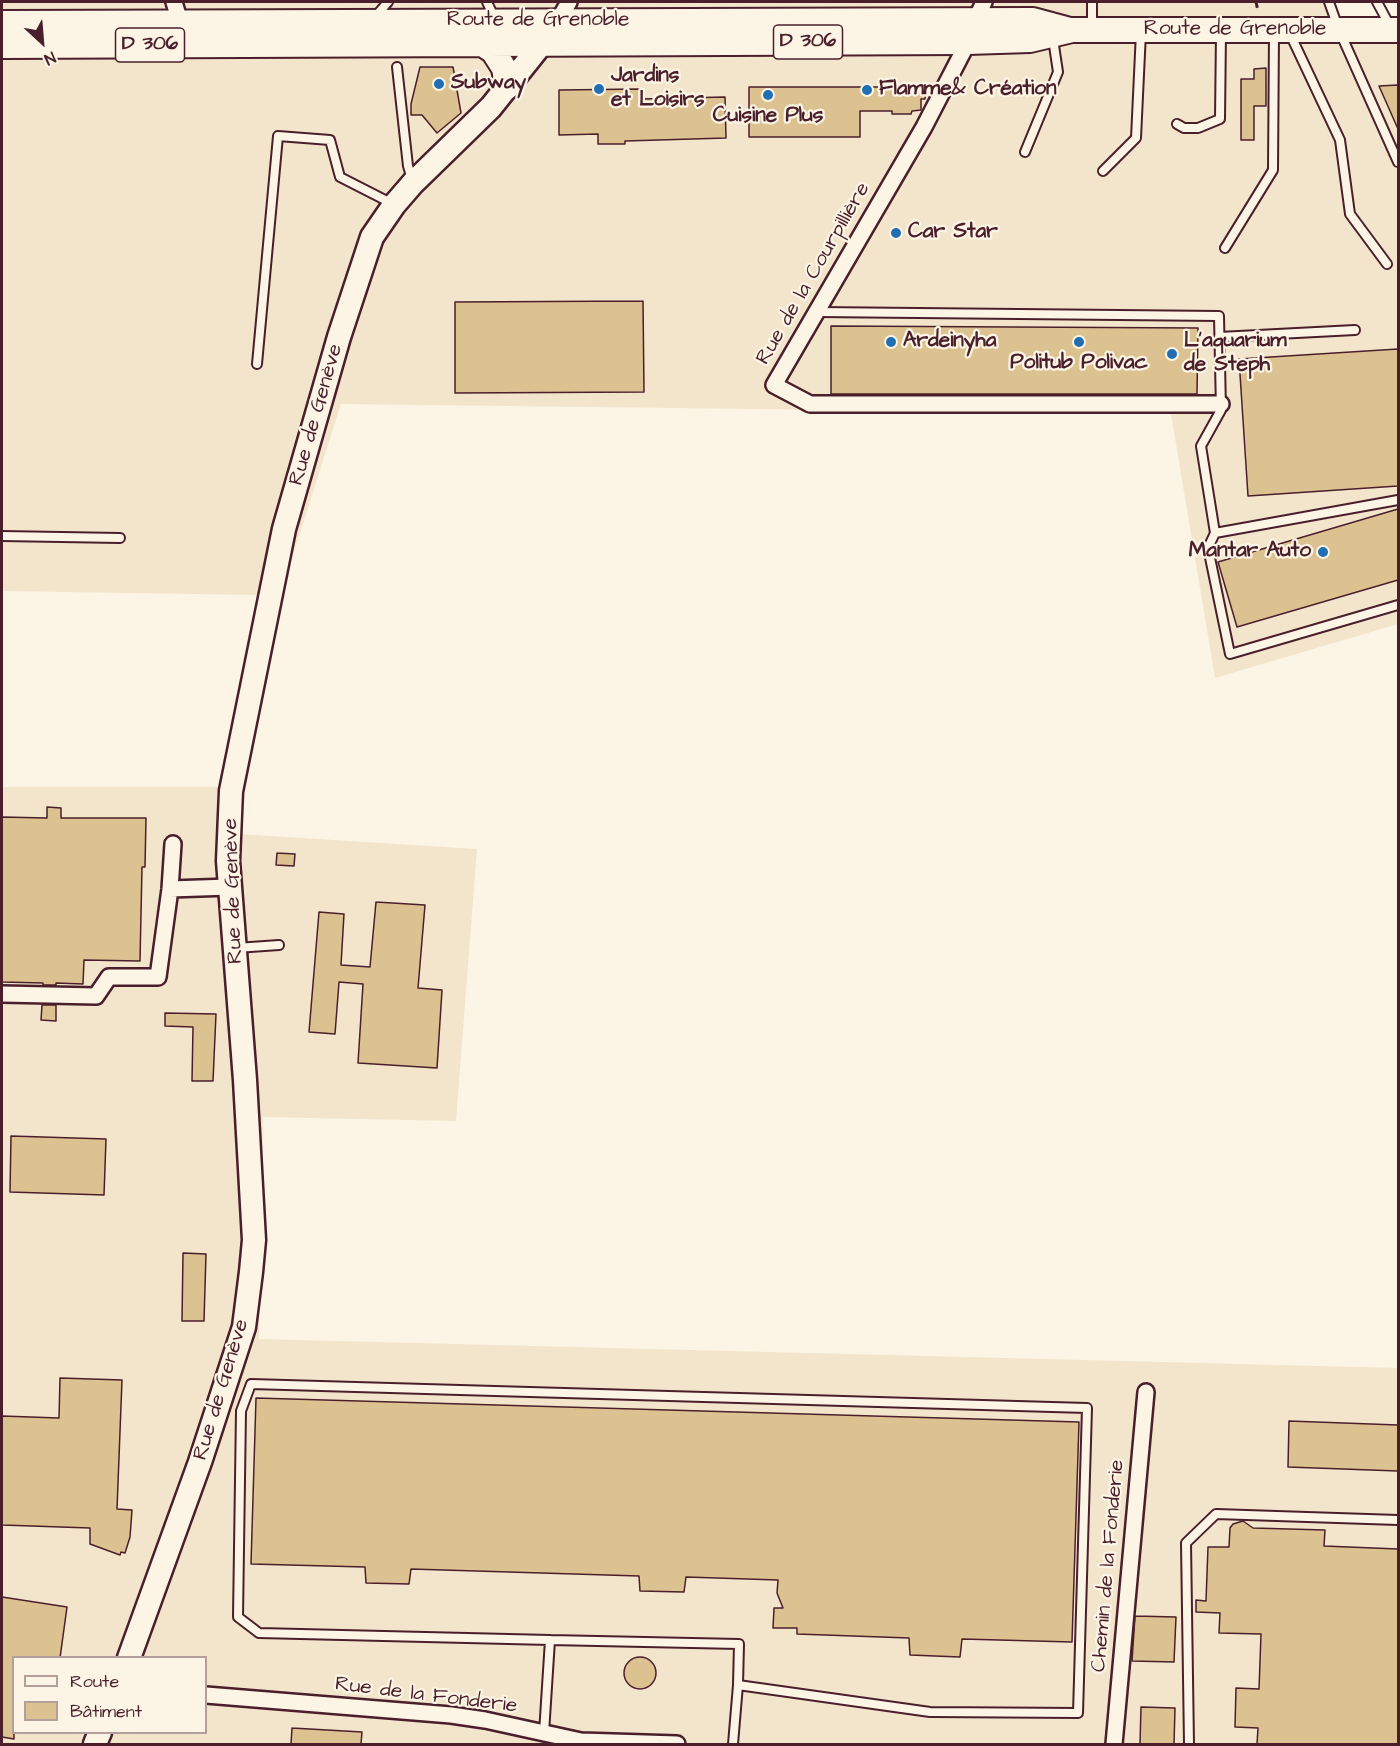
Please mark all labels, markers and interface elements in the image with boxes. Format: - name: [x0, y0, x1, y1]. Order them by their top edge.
- street label: Route de Grenoble: [447, 8, 629, 34]
- north arrow: [12, 12, 72, 72]
- street label: Route de Grenoble: [1144, 17, 1326, 43]
- road number: D 306: [774, 25, 842, 59]
- road number: D 306: [116, 28, 184, 62]
- text: N: [41, 46, 59, 70]
- place label: Jardins et Loisirs: [611, 64, 705, 114]
- place label: Subway: [451, 71, 526, 97]
- marker: Subway: [432, 77, 446, 91]
- place label: Flamme& Création: [879, 77, 1057, 103]
- marker: Jardins et Loisirs: [592, 82, 606, 96]
- marker: Flamme& Création: [860, 83, 874, 97]
- marker: Cuisine Plus: [761, 88, 775, 102]
- place label: Cuisine Plus: [713, 104, 823, 130]
- street label: Rue de la Courpillière: [752, 178, 876, 370]
- place label: Car Star: [908, 220, 998, 246]
- marker: Car Star: [889, 226, 903, 240]
- place label: Ardeinyha: [903, 329, 996, 355]
- place label: L'aquarium de Steph: [1184, 329, 1287, 379]
- marker: Ardeinyha: [884, 335, 898, 349]
- marker: Politub Polivac: [1072, 335, 1086, 349]
- street label: Rue de Genève: [285, 341, 349, 489]
- marker: L'aquarium de Steph: [1165, 347, 1179, 361]
- place label: Politub Polivac: [1010, 351, 1148, 377]
- place label: Mantar Auto: [1189, 539, 1311, 565]
- marker: Mantar Auto: [1316, 545, 1330, 559]
- street label: Rue de Genève: [219, 818, 249, 964]
- street label: Rue de Genève: [189, 1317, 255, 1463]
- street label: Chemin de la Fonderie: [1087, 1459, 1131, 1673]
- legend: [12, 1656, 207, 1734]
- text: Route: [70, 1669, 119, 1694]
- street label: Rue de la Fonderie: [333, 1672, 519, 1720]
- text: Bâtiment: [70, 1699, 142, 1724]

